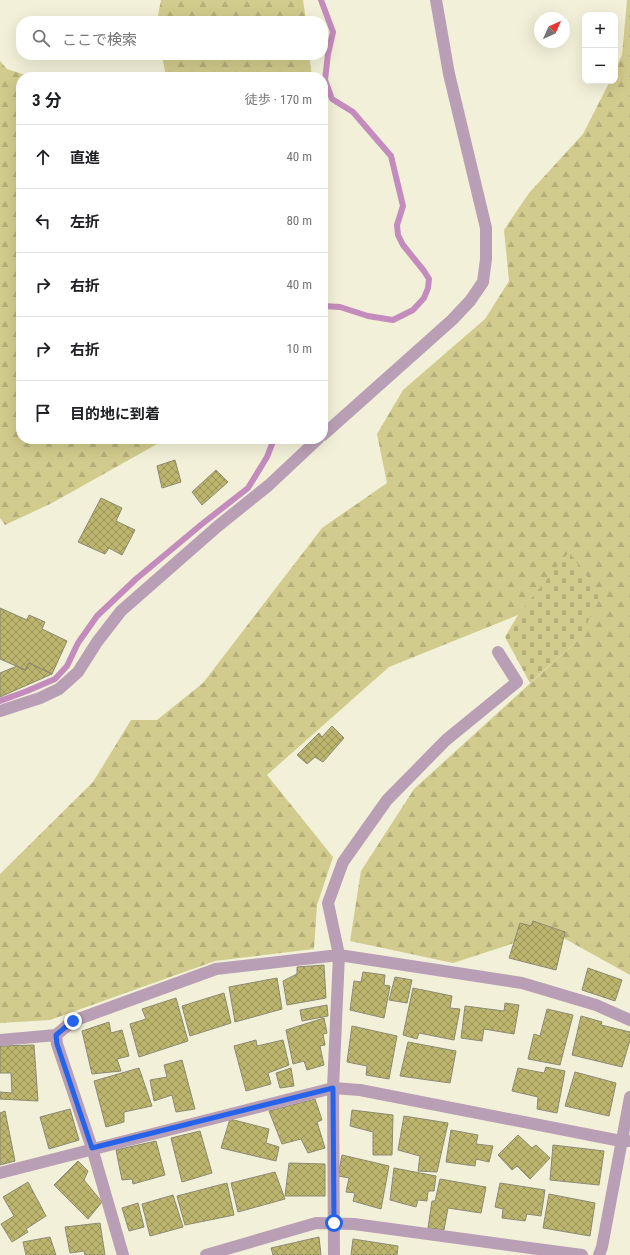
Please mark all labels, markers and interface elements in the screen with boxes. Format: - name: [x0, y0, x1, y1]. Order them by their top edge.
- north arrow: [534, 12, 570, 48]
- map controls: [582, 12, 618, 84]
- button: +: [582, 12, 618, 48]
- search box: [16, 16, 328, 60]
- icon: search: [30, 27, 52, 49]
- text: ここで検索: [62, 31, 137, 49]
- button: −: [582, 48, 618, 84]
- text: 3 分: [32, 90, 62, 110]
- text: 徒歩 · 170 m: [245, 92, 312, 107]
- icon: ahead: [32, 146, 54, 168]
- text: 直進: [70, 149, 100, 167]
- text: 40 m: [286, 149, 312, 164]
- icon: left: [32, 210, 54, 232]
- text: 左折: [70, 213, 100, 231]
- text: 80 m: [286, 213, 312, 228]
- icon: right: [32, 274, 54, 296]
- text: 右折: [70, 277, 100, 295]
- text: 40 m: [286, 277, 312, 292]
- icon: right: [32, 338, 54, 360]
- text: 右折: [70, 341, 100, 359]
- text: 10 m: [286, 341, 312, 356]
- icon: arrive: [32, 402, 54, 424]
- text: 目的地に到着: [70, 405, 160, 423]
- route end: [64, 1012, 82, 1030]
- route start: [325, 1214, 343, 1232]

